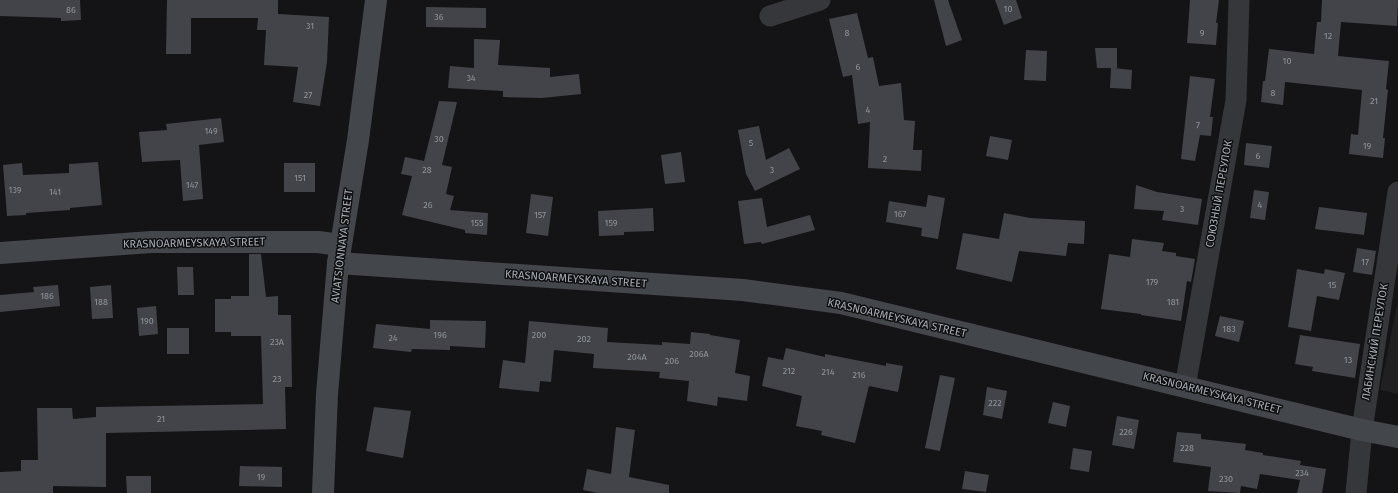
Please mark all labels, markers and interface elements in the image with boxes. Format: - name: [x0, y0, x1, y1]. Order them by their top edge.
- house number: 10: [1004, 4, 1012, 14]
- house number: 86: [66, 5, 76, 15]
- house number: 36: [434, 12, 444, 22]
- house number: 31: [306, 21, 314, 31]
- house number: 8: [845, 28, 850, 38]
- house number: 9: [1200, 28, 1205, 38]
- house number: 12: [1324, 31, 1332, 41]
- house number: 10: [1283, 56, 1291, 66]
- house number: 6: [856, 62, 861, 72]
- house number: 34: [466, 73, 476, 83]
- house number: 8: [1271, 88, 1276, 98]
- house number: 27: [304, 90, 312, 100]
- house number: 21: [1370, 96, 1378, 106]
- house number: 4: [866, 105, 871, 115]
- house number: 7: [1196, 120, 1200, 130]
- house number: 149: [204, 126, 218, 136]
- house number: 30: [434, 134, 444, 144]
- house number: 5: [749, 138, 754, 148]
- street label: СОЮЗНЫЙ ПЕРЕУЛОК: [1203, 139, 1235, 249]
- house number: 19: [1363, 141, 1372, 151]
- house number: 6: [1256, 151, 1261, 161]
- house number: 2: [883, 154, 887, 164]
- house number: 28: [422, 165, 432, 175]
- house number: 3: [770, 165, 774, 175]
- house number: 151: [294, 173, 306, 183]
- house number: 147: [186, 180, 198, 190]
- house number: 139: [8, 185, 22, 195]
- house number: 141: [49, 187, 61, 197]
- street label: AVIATSIONNAYA STREET: [329, 188, 355, 304]
- house number: 26: [423, 200, 433, 210]
- house number: 4: [1258, 200, 1263, 210]
- house number: 3: [1180, 204, 1184, 214]
- house number: 167: [894, 209, 906, 219]
- house number: 157: [534, 210, 546, 220]
- house number: 155: [471, 218, 484, 228]
- house number: 159: [605, 218, 618, 228]
- street label: KRASNOARMEYSKAYA STREET: [123, 235, 265, 251]
- house number: 17: [1361, 257, 1369, 267]
- street label: KRASNOARMEYSKAYA STREET: [505, 268, 648, 290]
- house number: 179: [1146, 277, 1158, 287]
- house number: 15: [1328, 280, 1337, 290]
- street label: ЛАБИНСКИЙ ПЕРЕУЛОК: [1359, 282, 1391, 401]
- house number: 186: [40, 291, 54, 301]
- street label: KRASNOARMEYSKAYA STREET: [826, 296, 968, 340]
- house number: 188: [94, 297, 108, 307]
- house number: 181: [1167, 297, 1179, 307]
- house number: 190: [140, 316, 154, 326]
- house number: 183: [1222, 324, 1236, 334]
- house number: 196: [433, 330, 447, 340]
- house number: 200: [532, 330, 546, 340]
- house number: 24: [388, 333, 398, 343]
- house number: 202: [577, 334, 591, 344]
- house number: 23А: [270, 337, 285, 347]
- house number: 206А: [689, 349, 710, 359]
- house number: 204А: [627, 352, 648, 362]
- house number: 13: [1344, 355, 1352, 365]
- house number: 206: [665, 356, 679, 366]
- house number: 212: [783, 366, 795, 376]
- house number: 214: [822, 367, 835, 377]
- street label: KRASNOARMEYSKAYA STREET: [1141, 369, 1283, 417]
- house number: 216: [853, 370, 866, 380]
- house number: 23: [273, 374, 281, 384]
- house number: 222: [988, 398, 1002, 408]
- house number: 21: [157, 414, 165, 424]
- house number: 226: [1119, 427, 1133, 437]
- house number: 228: [1180, 443, 1194, 453]
- house number: 234: [1295, 468, 1309, 478]
- house number: 19: [257, 472, 266, 482]
- house number: 230: [1219, 474, 1233, 484]

